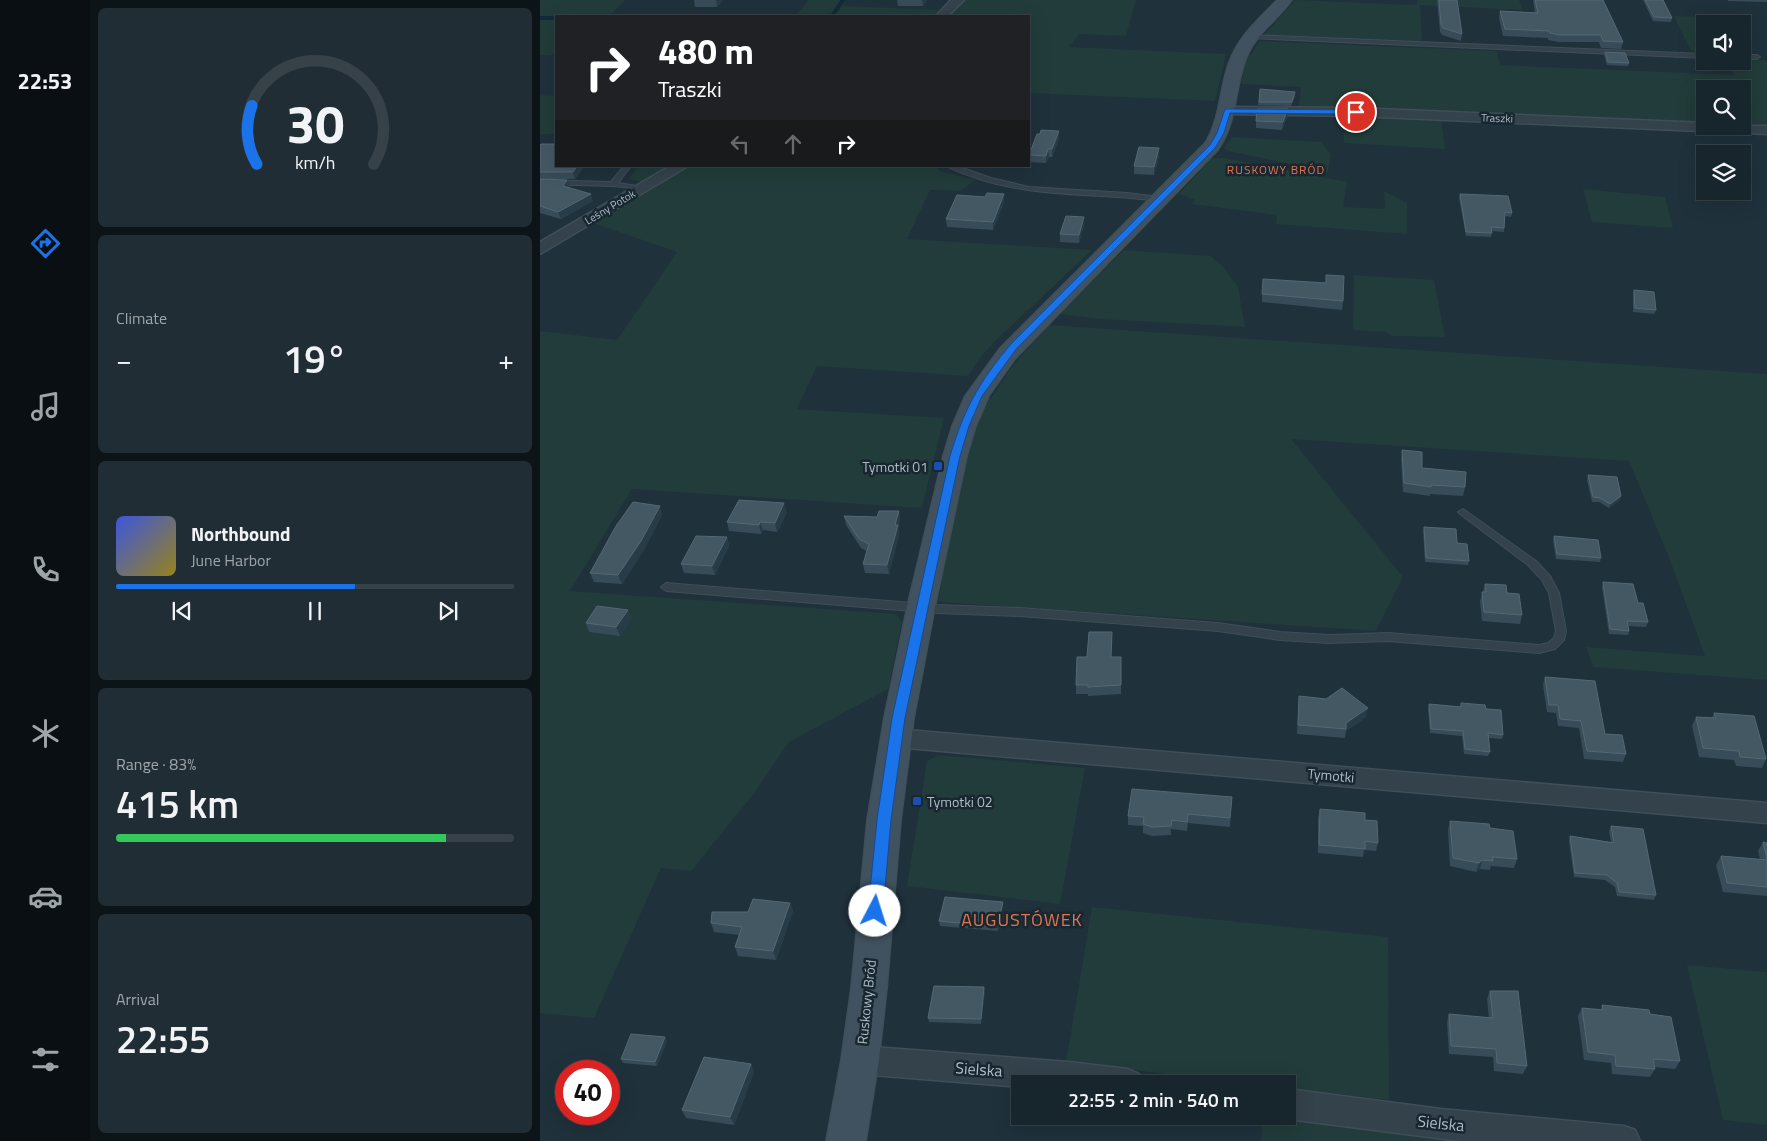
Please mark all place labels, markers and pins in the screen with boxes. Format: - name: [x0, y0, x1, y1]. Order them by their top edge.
- pin: [1335, 91, 1377, 133]
- place label: Tymotki 01: [862, 456, 928, 477]
- marker: Tymotki 01: [932, 460, 944, 472]
- place label: Tymotki 02: [927, 791, 993, 812]
- marker: Tymotki 02: [911, 795, 923, 807]

